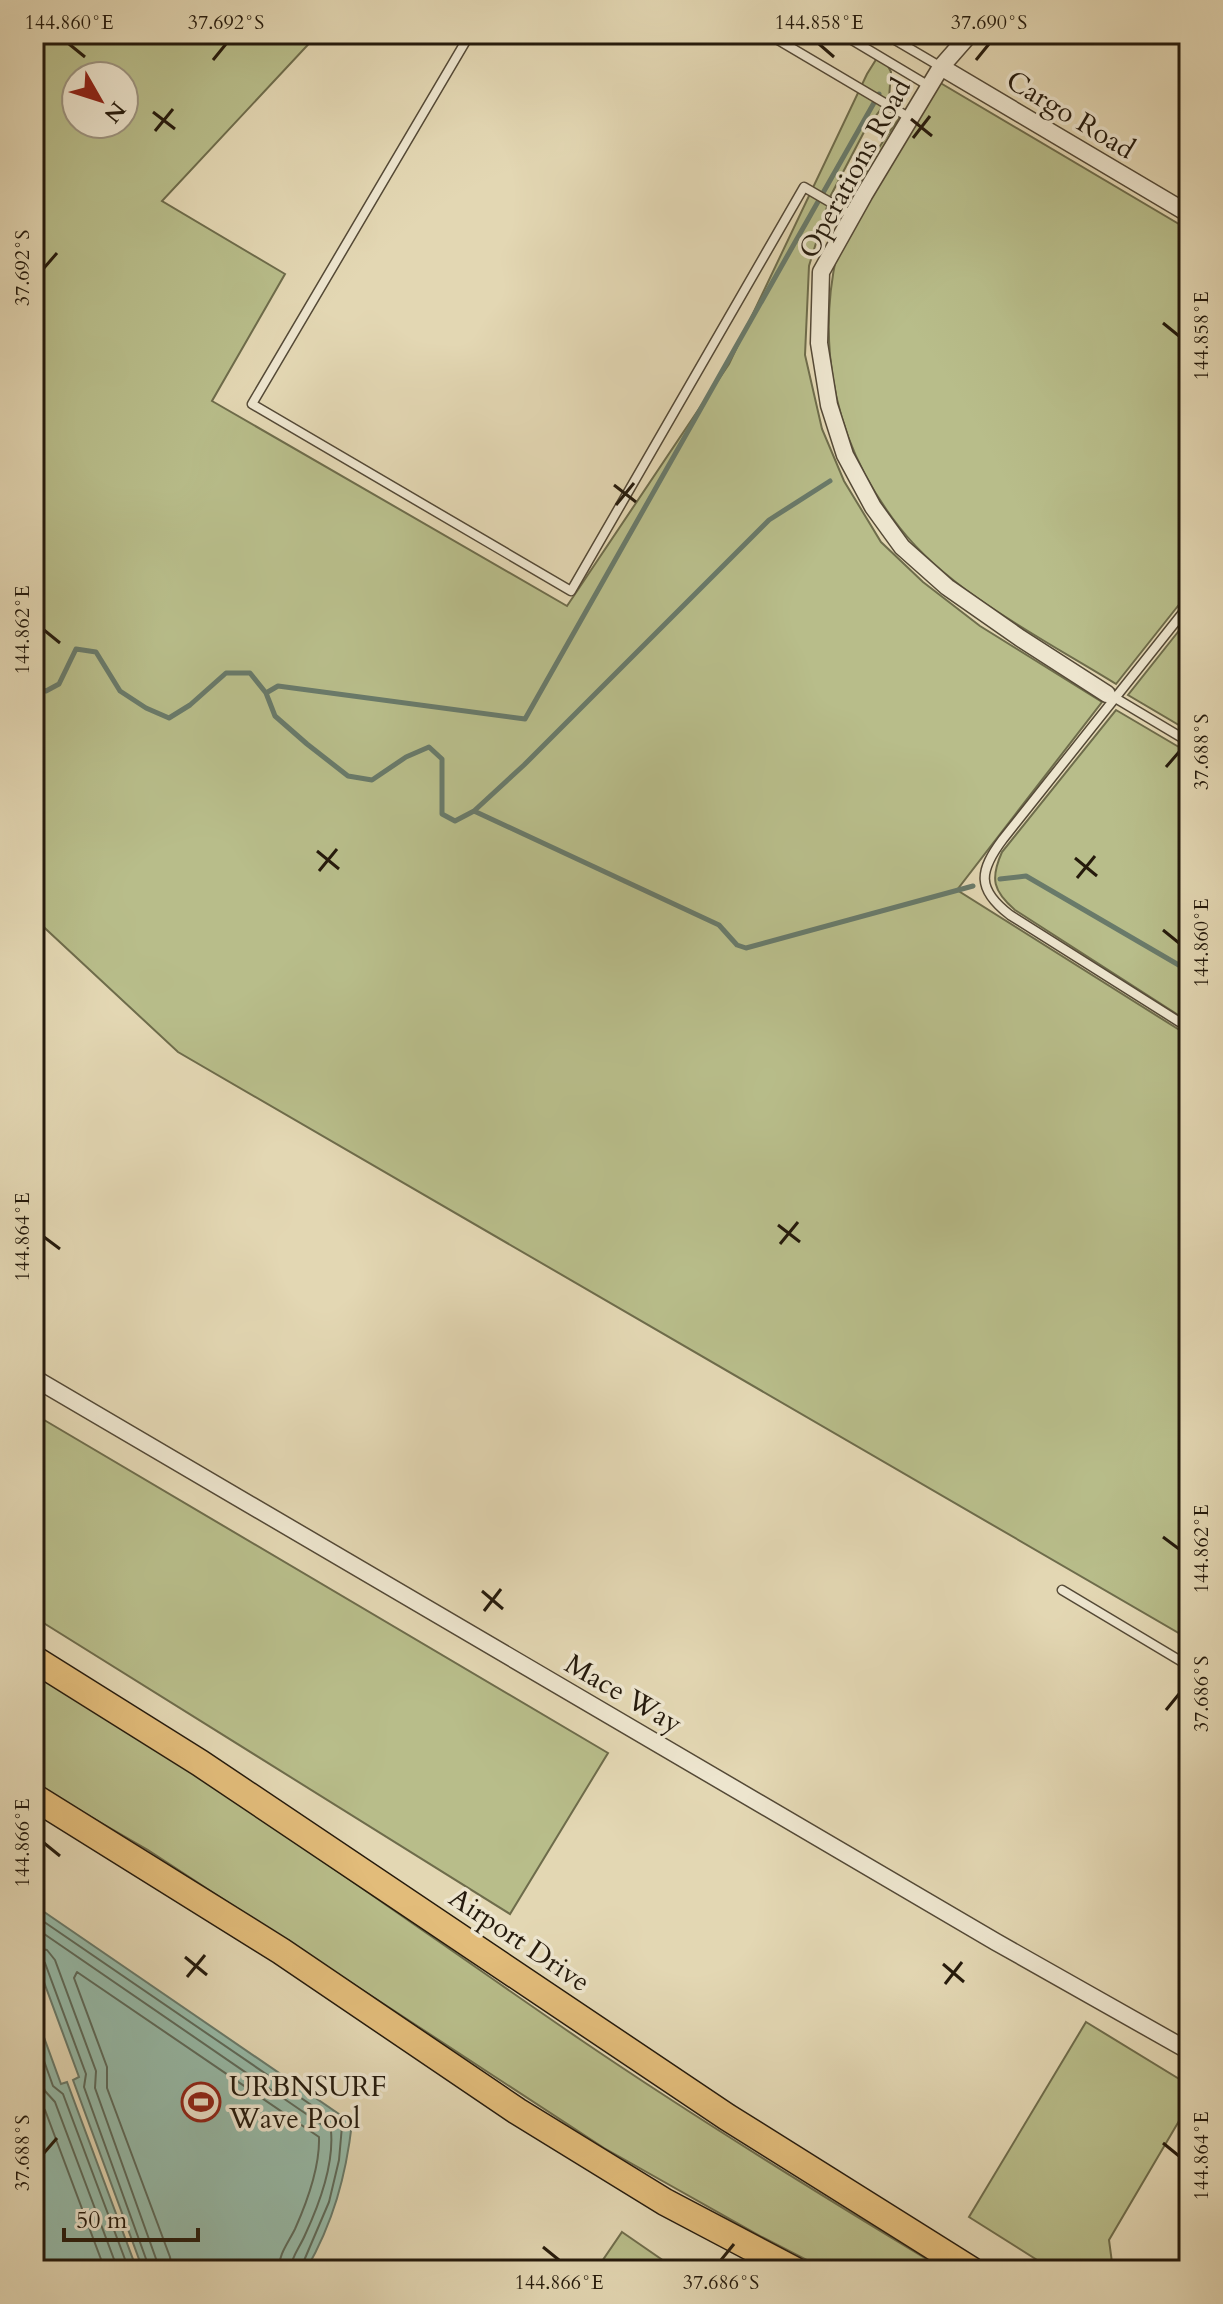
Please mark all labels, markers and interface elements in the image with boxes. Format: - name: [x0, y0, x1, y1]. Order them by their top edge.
- text: 144.860°E: [24, 9, 114, 36]
- text: 37.692°S: [188, 9, 264, 36]
- text: 144.858°E: [774, 9, 864, 36]
- text: 37.690°S: [951, 9, 1027, 36]
- north arrow: [60, 60, 140, 140]
- street label: Cargo Road: [999, 62, 1142, 168]
- street label: Operations Road: [790, 72, 920, 265]
- text: N: [97, 95, 132, 129]
- text: 37.692°S: [9, 230, 36, 306]
- text: 144.858°E: [1188, 291, 1215, 381]
- text: 144.862°E: [9, 585, 36, 675]
- text: 37.688°S: [1188, 714, 1215, 790]
- text: 144.860°E: [1188, 898, 1215, 988]
- text: 144.864°E: [9, 1192, 36, 1282]
- text: 144.862°E: [1188, 1504, 1215, 1594]
- street label: Mace Way: [558, 1645, 689, 1743]
- text: 37.686°S: [1188, 1656, 1215, 1732]
- text: 144.866°E: [9, 1798, 36, 1888]
- street label: Airport Drive: [442, 1879, 597, 2001]
- place label: URBNSURF Wave Pool: [228, 2068, 386, 2138]
- sports icon: URBNSURF Wave Pool: [180, 2081, 222, 2123]
- text: 144.864°E: [1188, 2111, 1215, 2201]
- text: 37.688°S: [9, 2115, 36, 2191]
- scale bar: [64, 2192, 198, 2242]
- text: 50 m: [76, 2204, 128, 2237]
- text: 144.866°E: [514, 2269, 604, 2296]
- text: 37.686°S: [683, 2269, 759, 2296]

